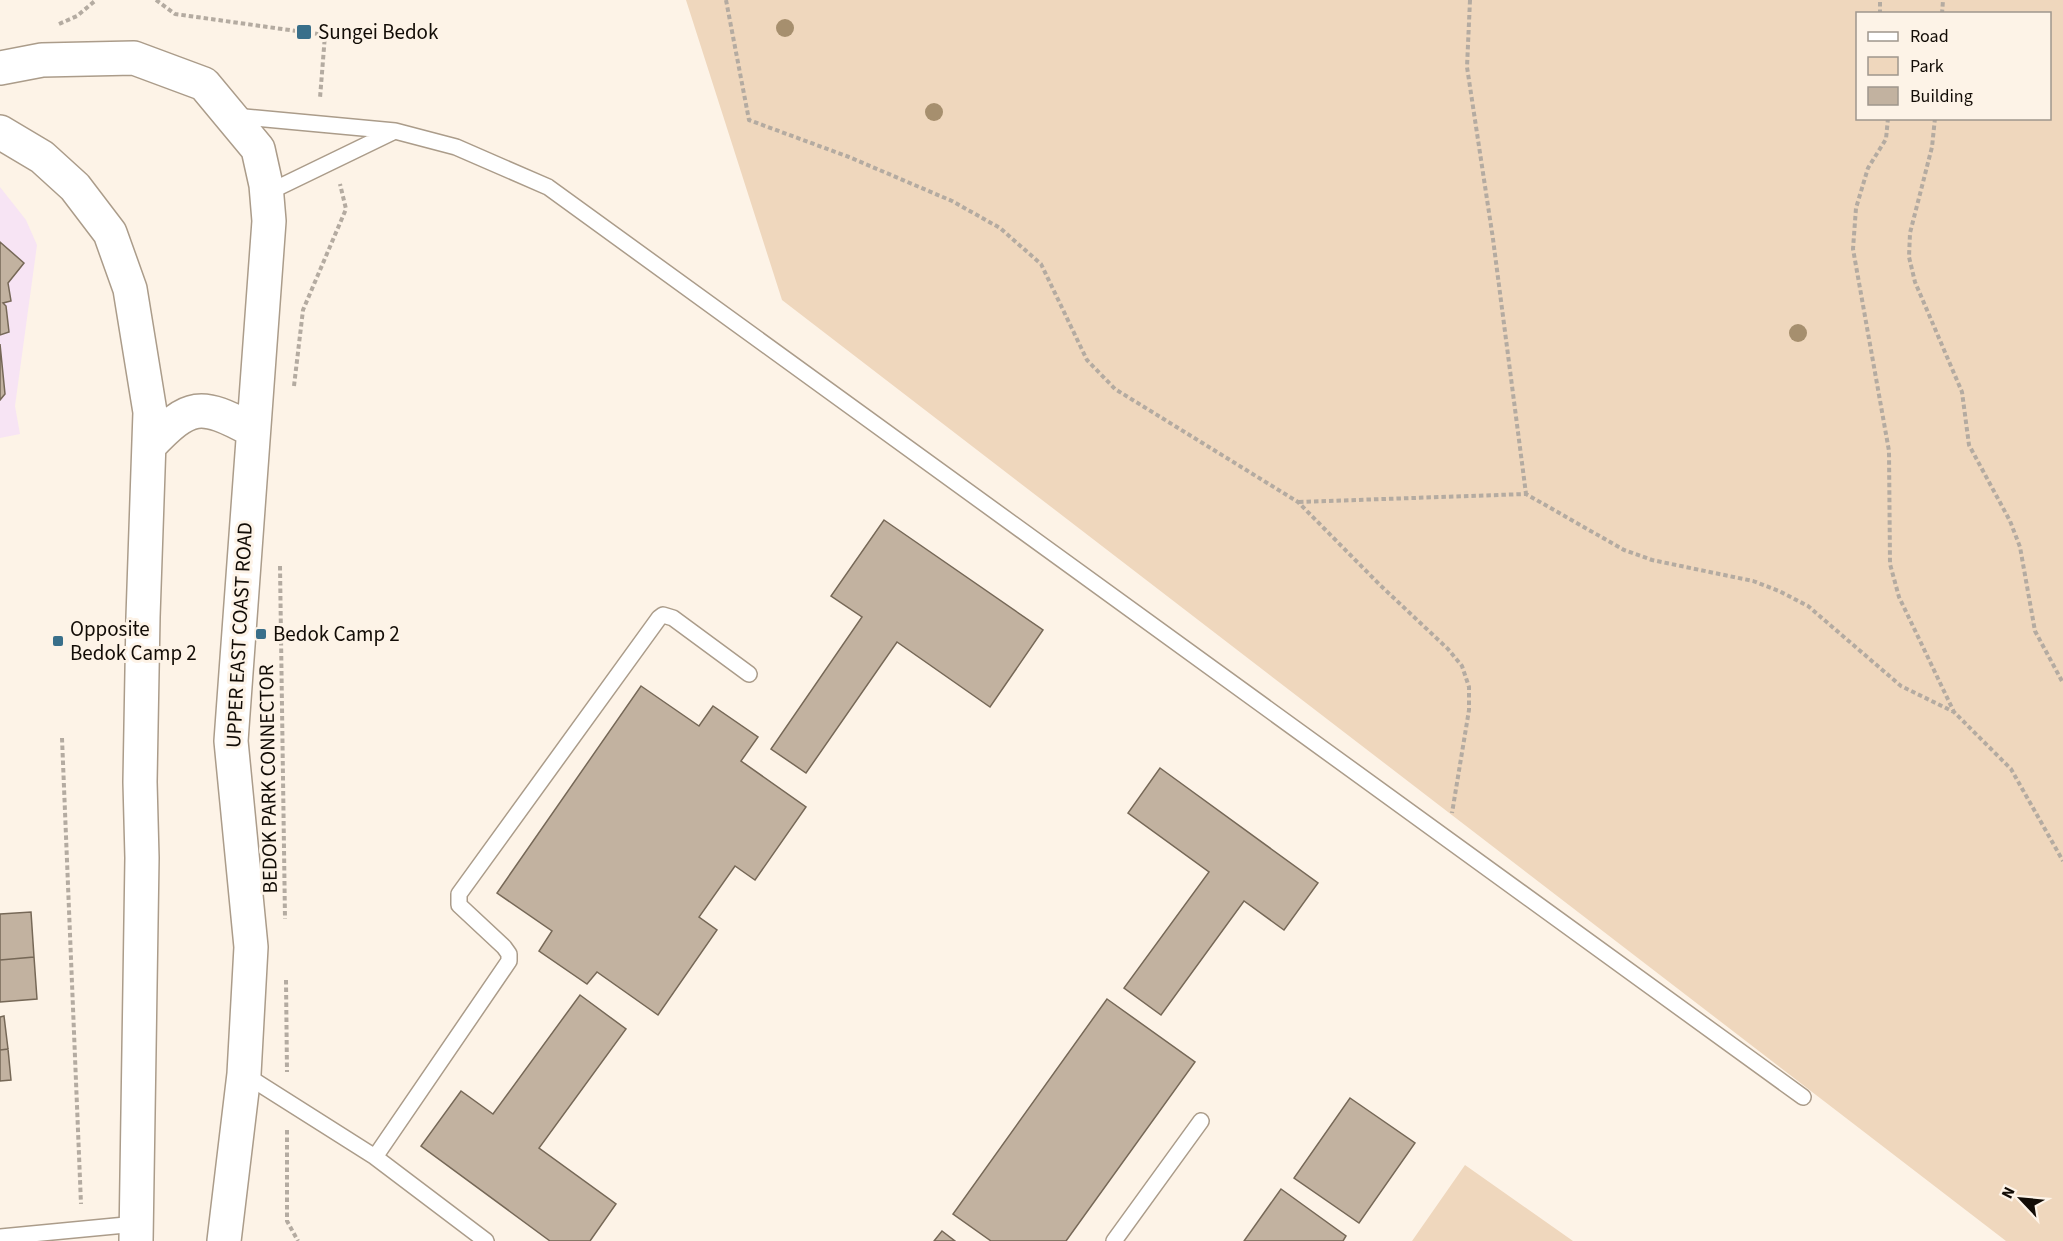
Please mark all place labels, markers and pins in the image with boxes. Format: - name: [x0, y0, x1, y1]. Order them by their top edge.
- place label: Sungei Bedok: [318, 17, 439, 47]
- marker: Sungei Bedok: [295, 23, 313, 41]
- place label: Opposite Bedok Camp 2: [70, 614, 197, 668]
- place label: Bedok Camp 2: [273, 619, 400, 649]
- marker: Bedok Camp 2: [254, 627, 268, 641]
- marker: Opposite Bedok Camp 2: [51, 634, 65, 648]

